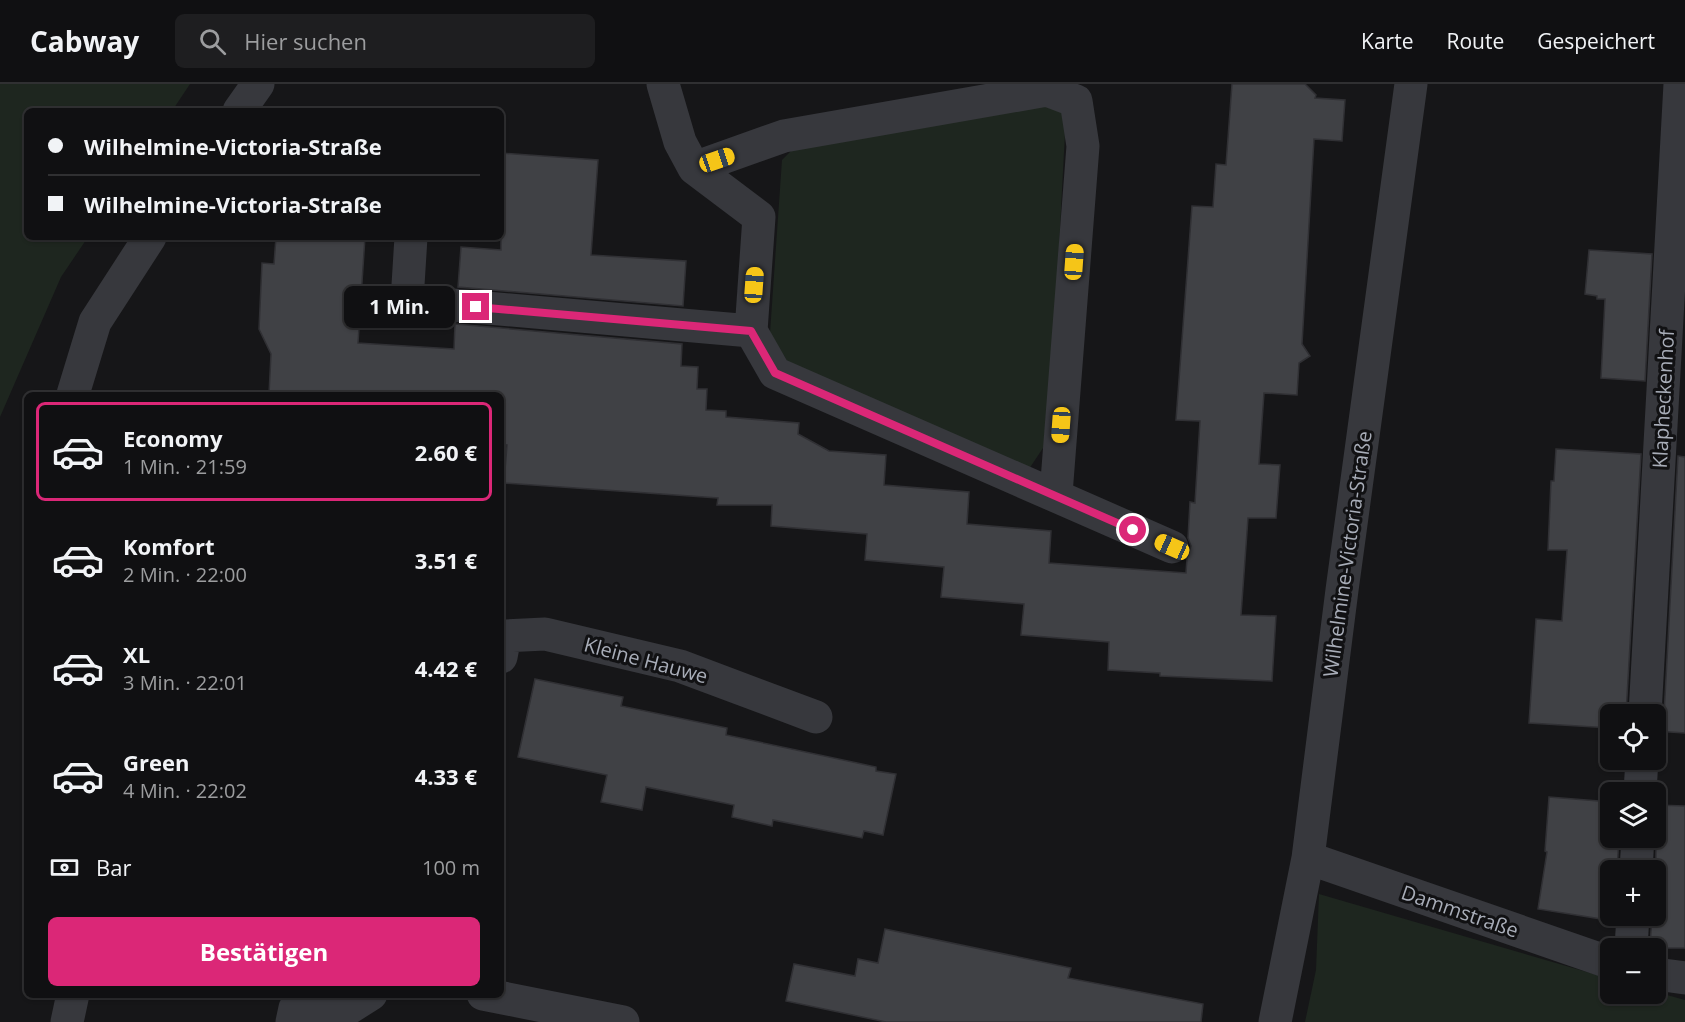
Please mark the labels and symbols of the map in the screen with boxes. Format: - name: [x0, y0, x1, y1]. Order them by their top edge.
- car: [697, 146, 737, 174]
- car: [1064, 243, 1084, 281]
- car: [744, 266, 764, 304]
- callout: 1 Min.: [344, 286, 455, 328]
- route end: [462, 293, 489, 320]
- street label: Klapheckenhof: [1646, 328, 1680, 469]
- car: [1051, 406, 1071, 444]
- street label: Wilhelmine-Victoria-Straße: [1316, 429, 1378, 679]
- route start: [1119, 516, 1146, 543]
- car: [1152, 531, 1192, 563]
- street label: Kleine Hauwe: [581, 631, 711, 689]
- street label: Dammstraße: [1398, 878, 1522, 944]

